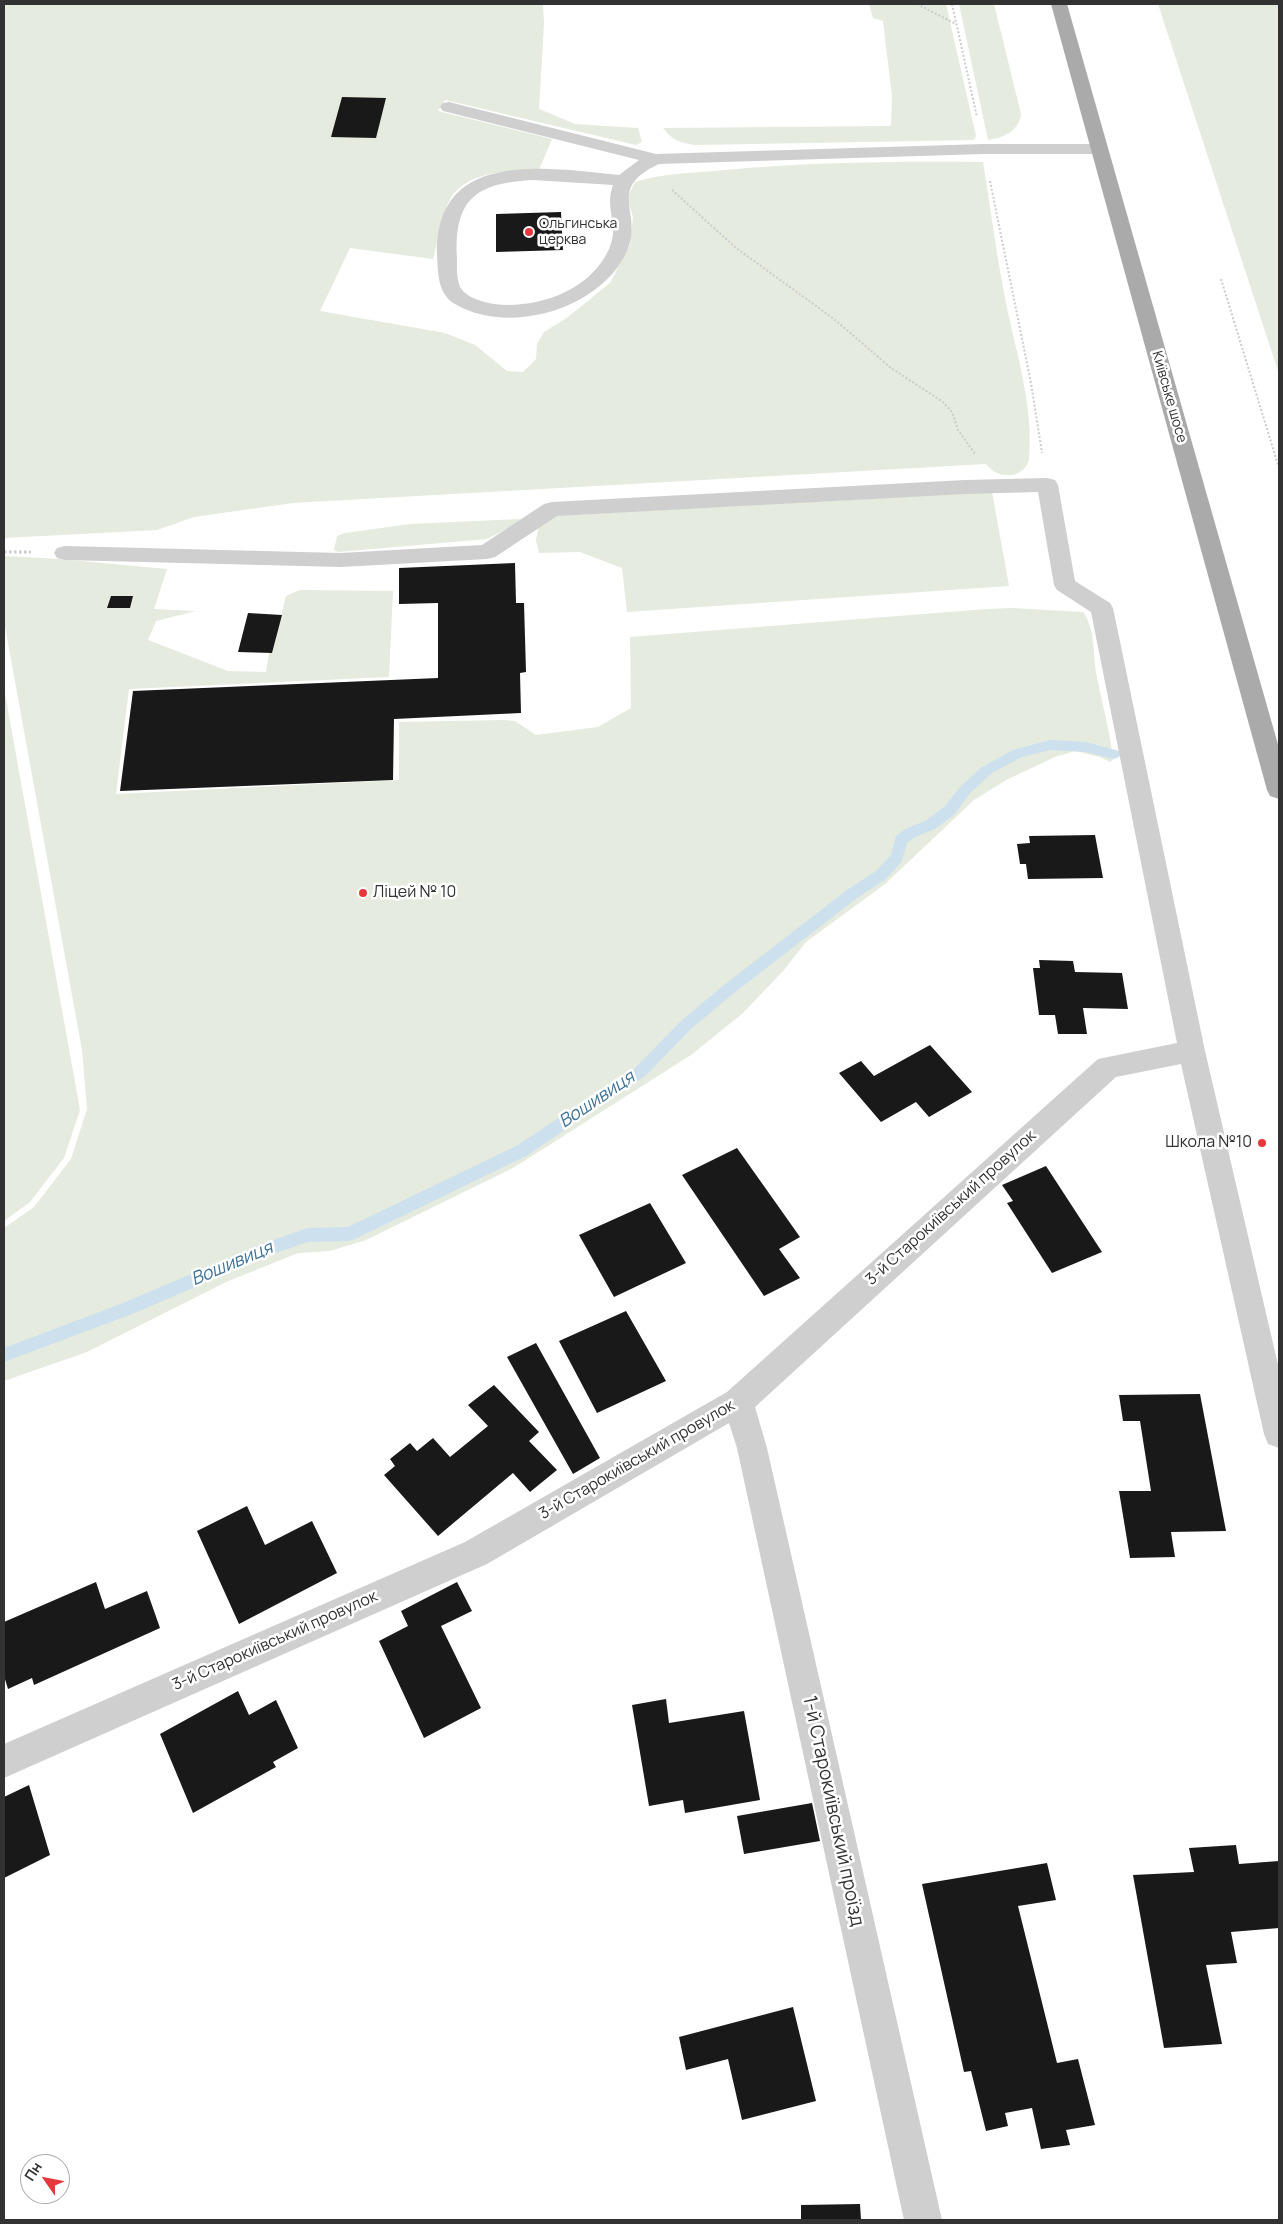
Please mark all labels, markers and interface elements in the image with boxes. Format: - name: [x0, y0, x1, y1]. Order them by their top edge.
- place label: Ольгинська церква: [539, 216, 617, 248]
- marker: Ольгинська церква: [523, 226, 535, 238]
- street label: Київське шосе: [1148, 349, 1190, 445]
- place label: Ліцей № 10: [373, 883, 456, 903]
- marker: Ліцей № 10: [357, 887, 369, 899]
- water label: Вошивиця: [555, 1067, 639, 1133]
- street label: 3-й Старокиївський провулок: [862, 1126, 1040, 1290]
- place label: Школа №10: [1165, 1133, 1252, 1153]
- marker: Школа №10: [1256, 1137, 1268, 1149]
- water label: Вошивиця: [188, 1237, 276, 1291]
- street label: 3-й Старокиївський провулок: [536, 1396, 738, 1524]
- street label: 3-й Старокиївський провулок: [170, 1587, 380, 1695]
- street label: 1-й Старокиївський проїзд: [797, 1694, 869, 1928]
- north arrow: [20, 2154, 70, 2204]
- text: Пн: [20, 2158, 46, 2184]

